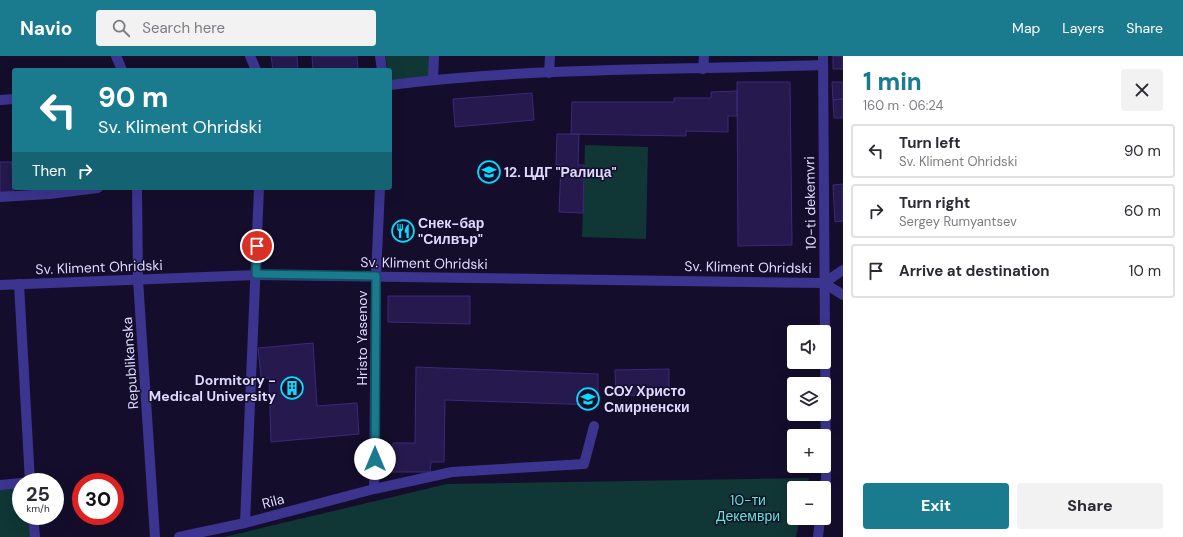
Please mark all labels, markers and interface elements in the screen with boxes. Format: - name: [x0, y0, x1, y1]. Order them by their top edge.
- search box: [96, 10, 376, 46]
- text: Navio: [20, 16, 72, 41]
- icon: search: [110, 17, 132, 39]
- text: Search here: [142, 18, 225, 38]
- text: Map: [1012, 19, 1040, 37]
- text: Layers: [1062, 19, 1104, 37]
- text: Share: [1126, 19, 1163, 37]
- text: 1 min: [863, 66, 922, 97]
- button: close: [1121, 69, 1163, 111]
- text: 90 m: [98, 79, 168, 116]
- icon: left: [32, 84, 84, 136]
- text: 160 m · 06:24: [863, 97, 943, 114]
- text: Sv. Kliment Ohridski: [98, 115, 262, 139]
- text: Turn left: [899, 133, 960, 153]
- icon: left: [865, 140, 887, 162]
- text: 90 m: [1124, 141, 1161, 161]
- text: Sv. Kliment Ohridski: [899, 153, 1017, 170]
- street label: 10-ti dekemvri: [800, 156, 820, 250]
- school or university icon: 12. ЦДГ "Ралица": [476, 159, 502, 185]
- icon: right: [74, 160, 96, 182]
- text: Then: [32, 161, 66, 181]
- place label: 12. ЦДГ "Ралица": [504, 163, 617, 181]
- text: Turn right: [899, 193, 970, 213]
- icon: right: [865, 200, 887, 222]
- text: 60 m: [1124, 201, 1161, 221]
- text: Sergey Rumyantsev: [899, 213, 1017, 230]
- place label: Снек-бар "Силвър": [418, 214, 484, 248]
- restaurant icon: Снек-бар "Силвър": [390, 218, 416, 244]
- pin: [240, 229, 274, 263]
- icon: arrive: [246, 235, 268, 257]
- street label: Sv. Kliment Ohridski: [360, 253, 488, 273]
- street label: Sv. Kliment Ohridski: [35, 256, 163, 278]
- street label: Sv. Kliment Ohridski: [684, 257, 812, 277]
- icon: arrive: [865, 260, 887, 282]
- text: Arrive at destination: [899, 261, 1050, 281]
- text: 10 m: [1129, 261, 1161, 281]
- street label: Hristo Yasenov: [353, 290, 371, 386]
- street label: Republikanska: [118, 316, 142, 410]
- map controls: [787, 325, 831, 525]
- button: sound: [787, 325, 831, 369]
- place label: Dormitory - Medical University: [149, 371, 277, 405]
- building icon: Dormitory - Medical University: [279, 375, 305, 401]
- button: layers: [787, 377, 831, 421]
- place label: СОУ Христо Смирненски: [604, 382, 690, 416]
- school or university icon: СОУ Христо Смирненски: [575, 386, 601, 412]
- button: +: [787, 429, 831, 473]
- position arrow: [354, 438, 396, 480]
- speed limit sign: 30: [72, 473, 124, 525]
- text: 25: [26, 481, 50, 507]
- button: −: [787, 481, 831, 525]
- button: Exit: [863, 483, 1009, 529]
- button: Share: [1017, 483, 1163, 529]
- street label: Rila: [260, 489, 286, 513]
- park label: 10-ти Декември: [716, 491, 780, 525]
- text: km/h: [26, 502, 50, 515]

